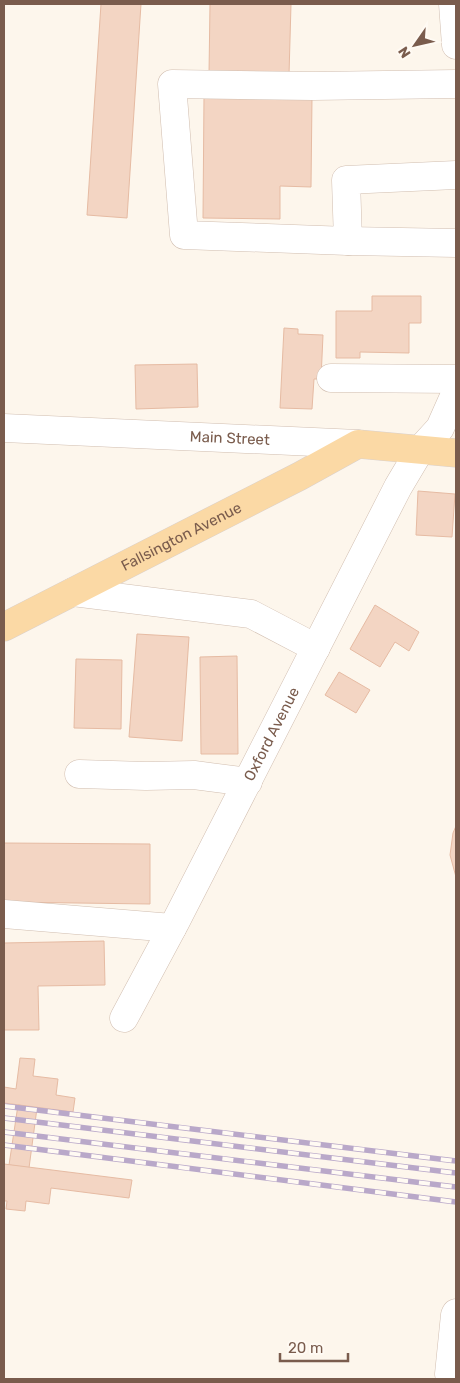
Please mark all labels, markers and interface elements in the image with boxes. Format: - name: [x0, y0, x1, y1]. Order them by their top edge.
- north arrow: [390, 20, 440, 70]
- text: N: [395, 43, 415, 61]
- street label: Main Street: [189, 427, 270, 449]
- street label: Fallsington Avenue: [118, 498, 244, 575]
- street label: Oxford Avenue: [240, 684, 303, 784]
- scale bar: [280, 1330, 348, 1362]
- text: 20 m: [288, 1339, 323, 1357]

